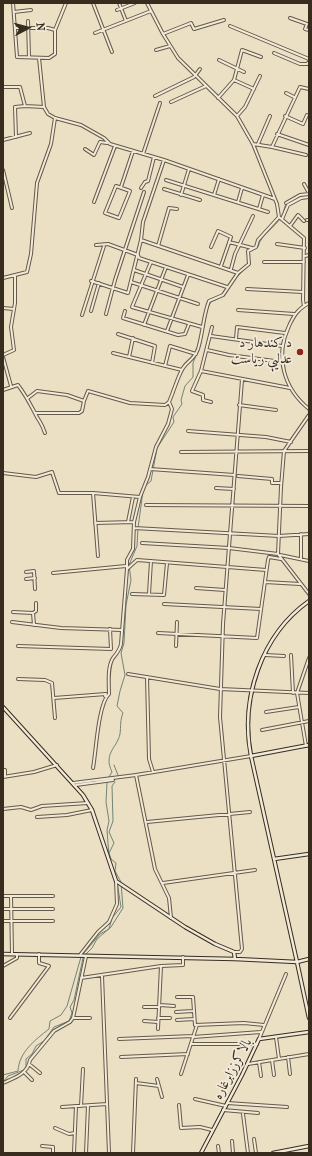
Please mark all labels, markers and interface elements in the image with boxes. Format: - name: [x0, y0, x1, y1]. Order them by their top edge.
- north arrow: [8, 8, 48, 48]
- text: N: [34, 22, 47, 32]
- place label: د کندهار د عدلیې رياست: [231, 336, 292, 368]
- marker: د کندهار د عدلیې رياست: [295, 347, 305, 357]
- street label: بالاکرززابرغاره: [210, 1036, 256, 1102]

